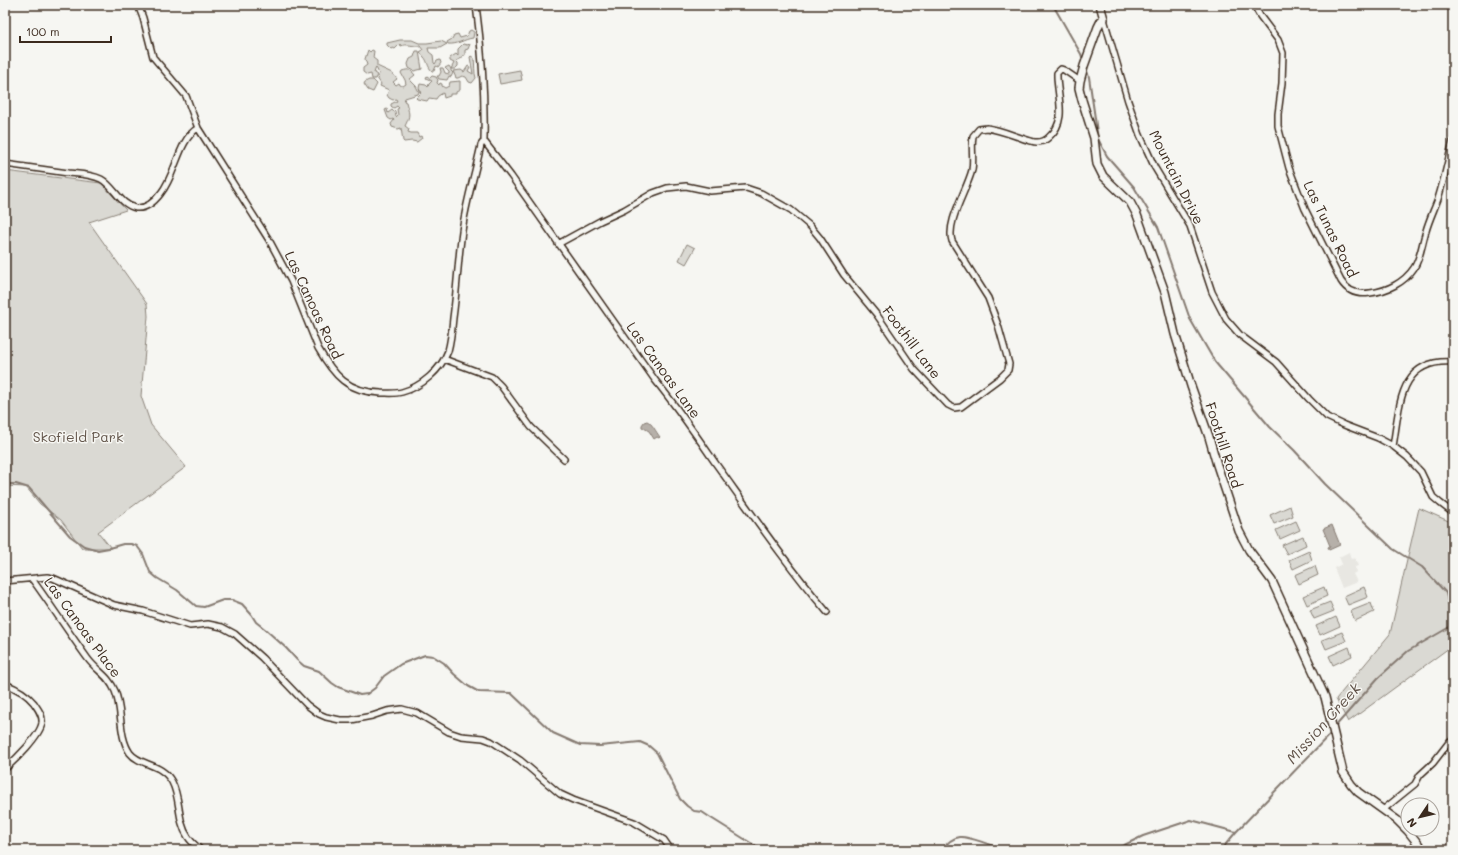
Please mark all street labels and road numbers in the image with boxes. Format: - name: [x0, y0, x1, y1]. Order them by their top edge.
- street label: Mountain Drive: [1145, 127, 1209, 227]
- street label: Las Tunas Road: [1299, 177, 1363, 281]
- street label: Las Canoas Road: [281, 248, 347, 362]
- street label: Foothill Lane: [878, 302, 946, 382]
- street label: Las Canoas Lane: [623, 318, 705, 422]
- street label: Foothill Road: [1201, 400, 1247, 490]
- street label: Las Canoas Place: [40, 573, 126, 681]

